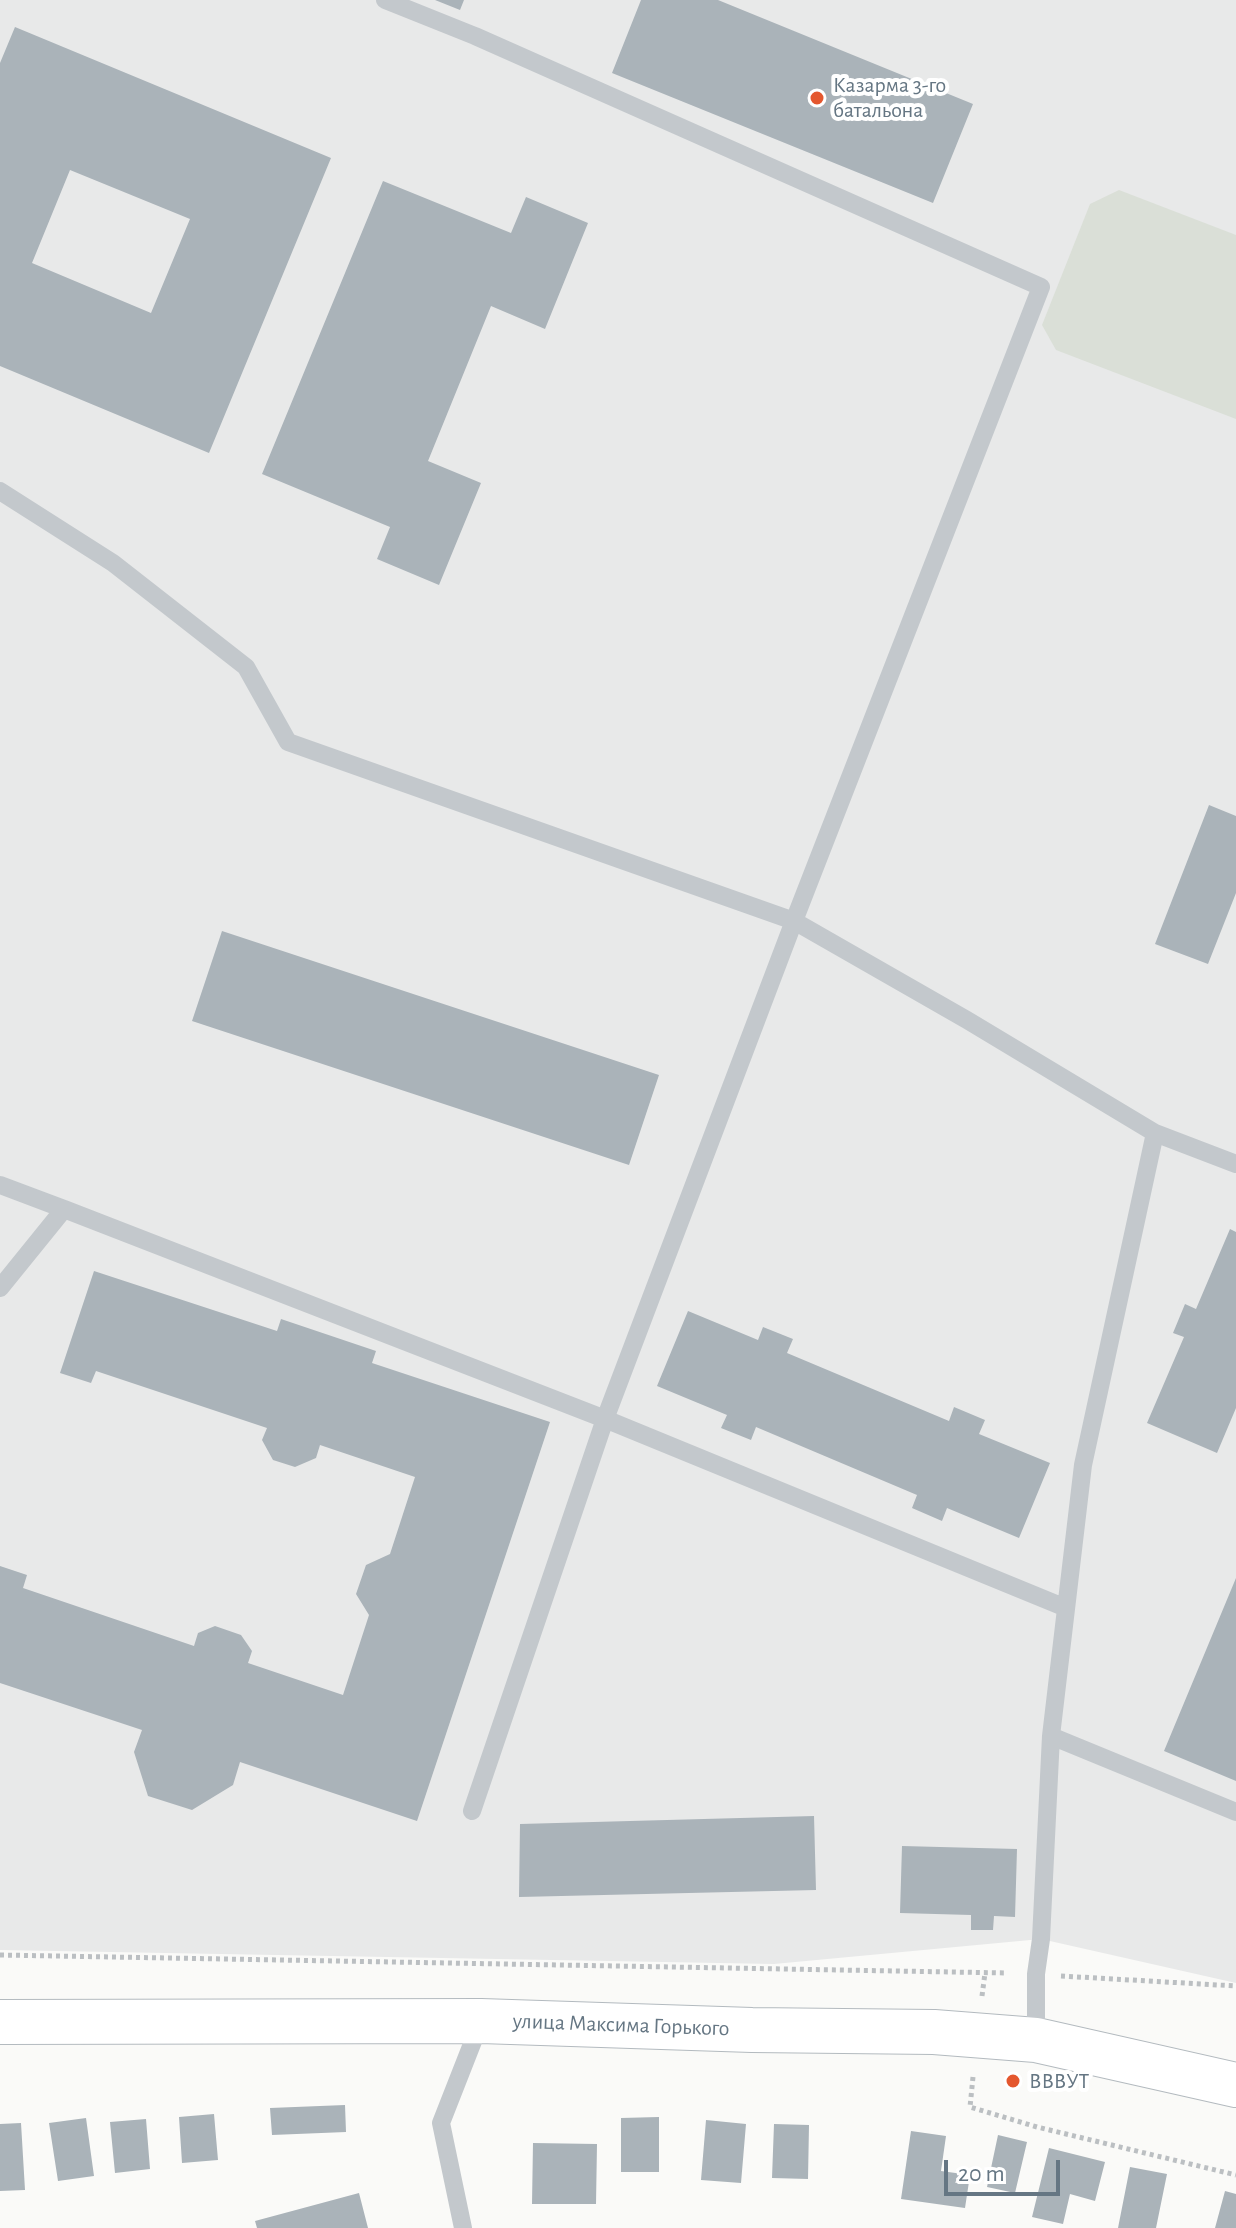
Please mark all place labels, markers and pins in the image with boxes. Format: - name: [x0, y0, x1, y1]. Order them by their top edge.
- place label: Казарма 3-го батальона: [833, 72, 946, 124]
- marker: Казарма 3-го батальона: [808, 89, 826, 107]
- place label: ВВВУТ: [1029, 2068, 1089, 2094]
- marker: ВВВУТ: [1004, 2072, 1022, 2090]

